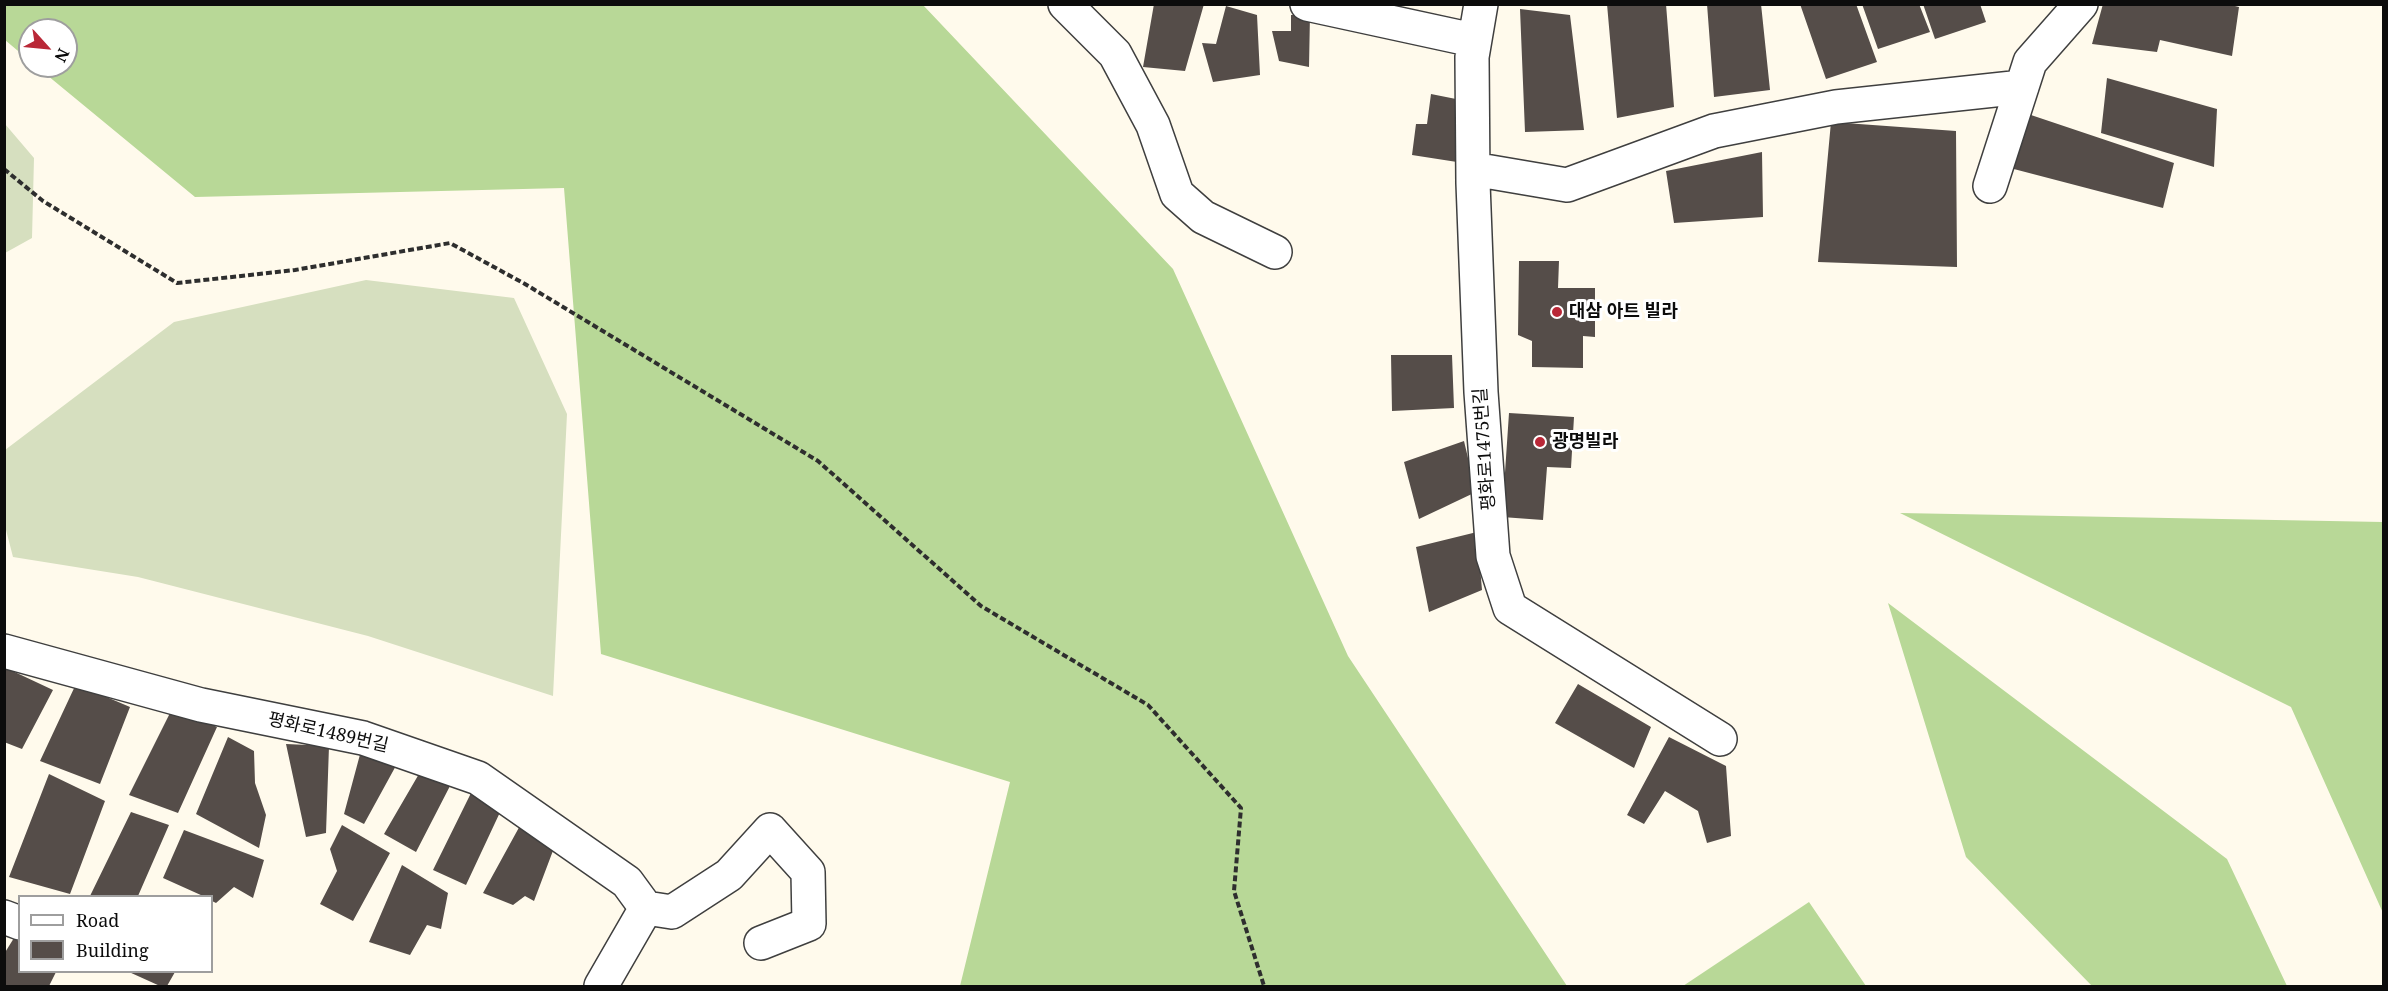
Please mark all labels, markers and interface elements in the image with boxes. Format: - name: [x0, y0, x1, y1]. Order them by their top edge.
- north arrow: [18, 18, 78, 78]
- text: N: [50, 45, 75, 66]
- place label: 대삼 아트 빌라: [1569, 301, 1678, 323]
- marker: 대삼 아트 빌라: [1550, 305, 1564, 319]
- street label: 평화로1475번길: [1470, 387, 1500, 511]
- place label: 광명빌라: [1552, 431, 1618, 453]
- marker: 광명빌라: [1533, 435, 1547, 449]
- street label: 평화로1489번길: [266, 709, 390, 757]
- legend: [18, 895, 213, 973]
- text: Road: [76, 908, 119, 932]
- text: Building: [76, 938, 149, 962]

